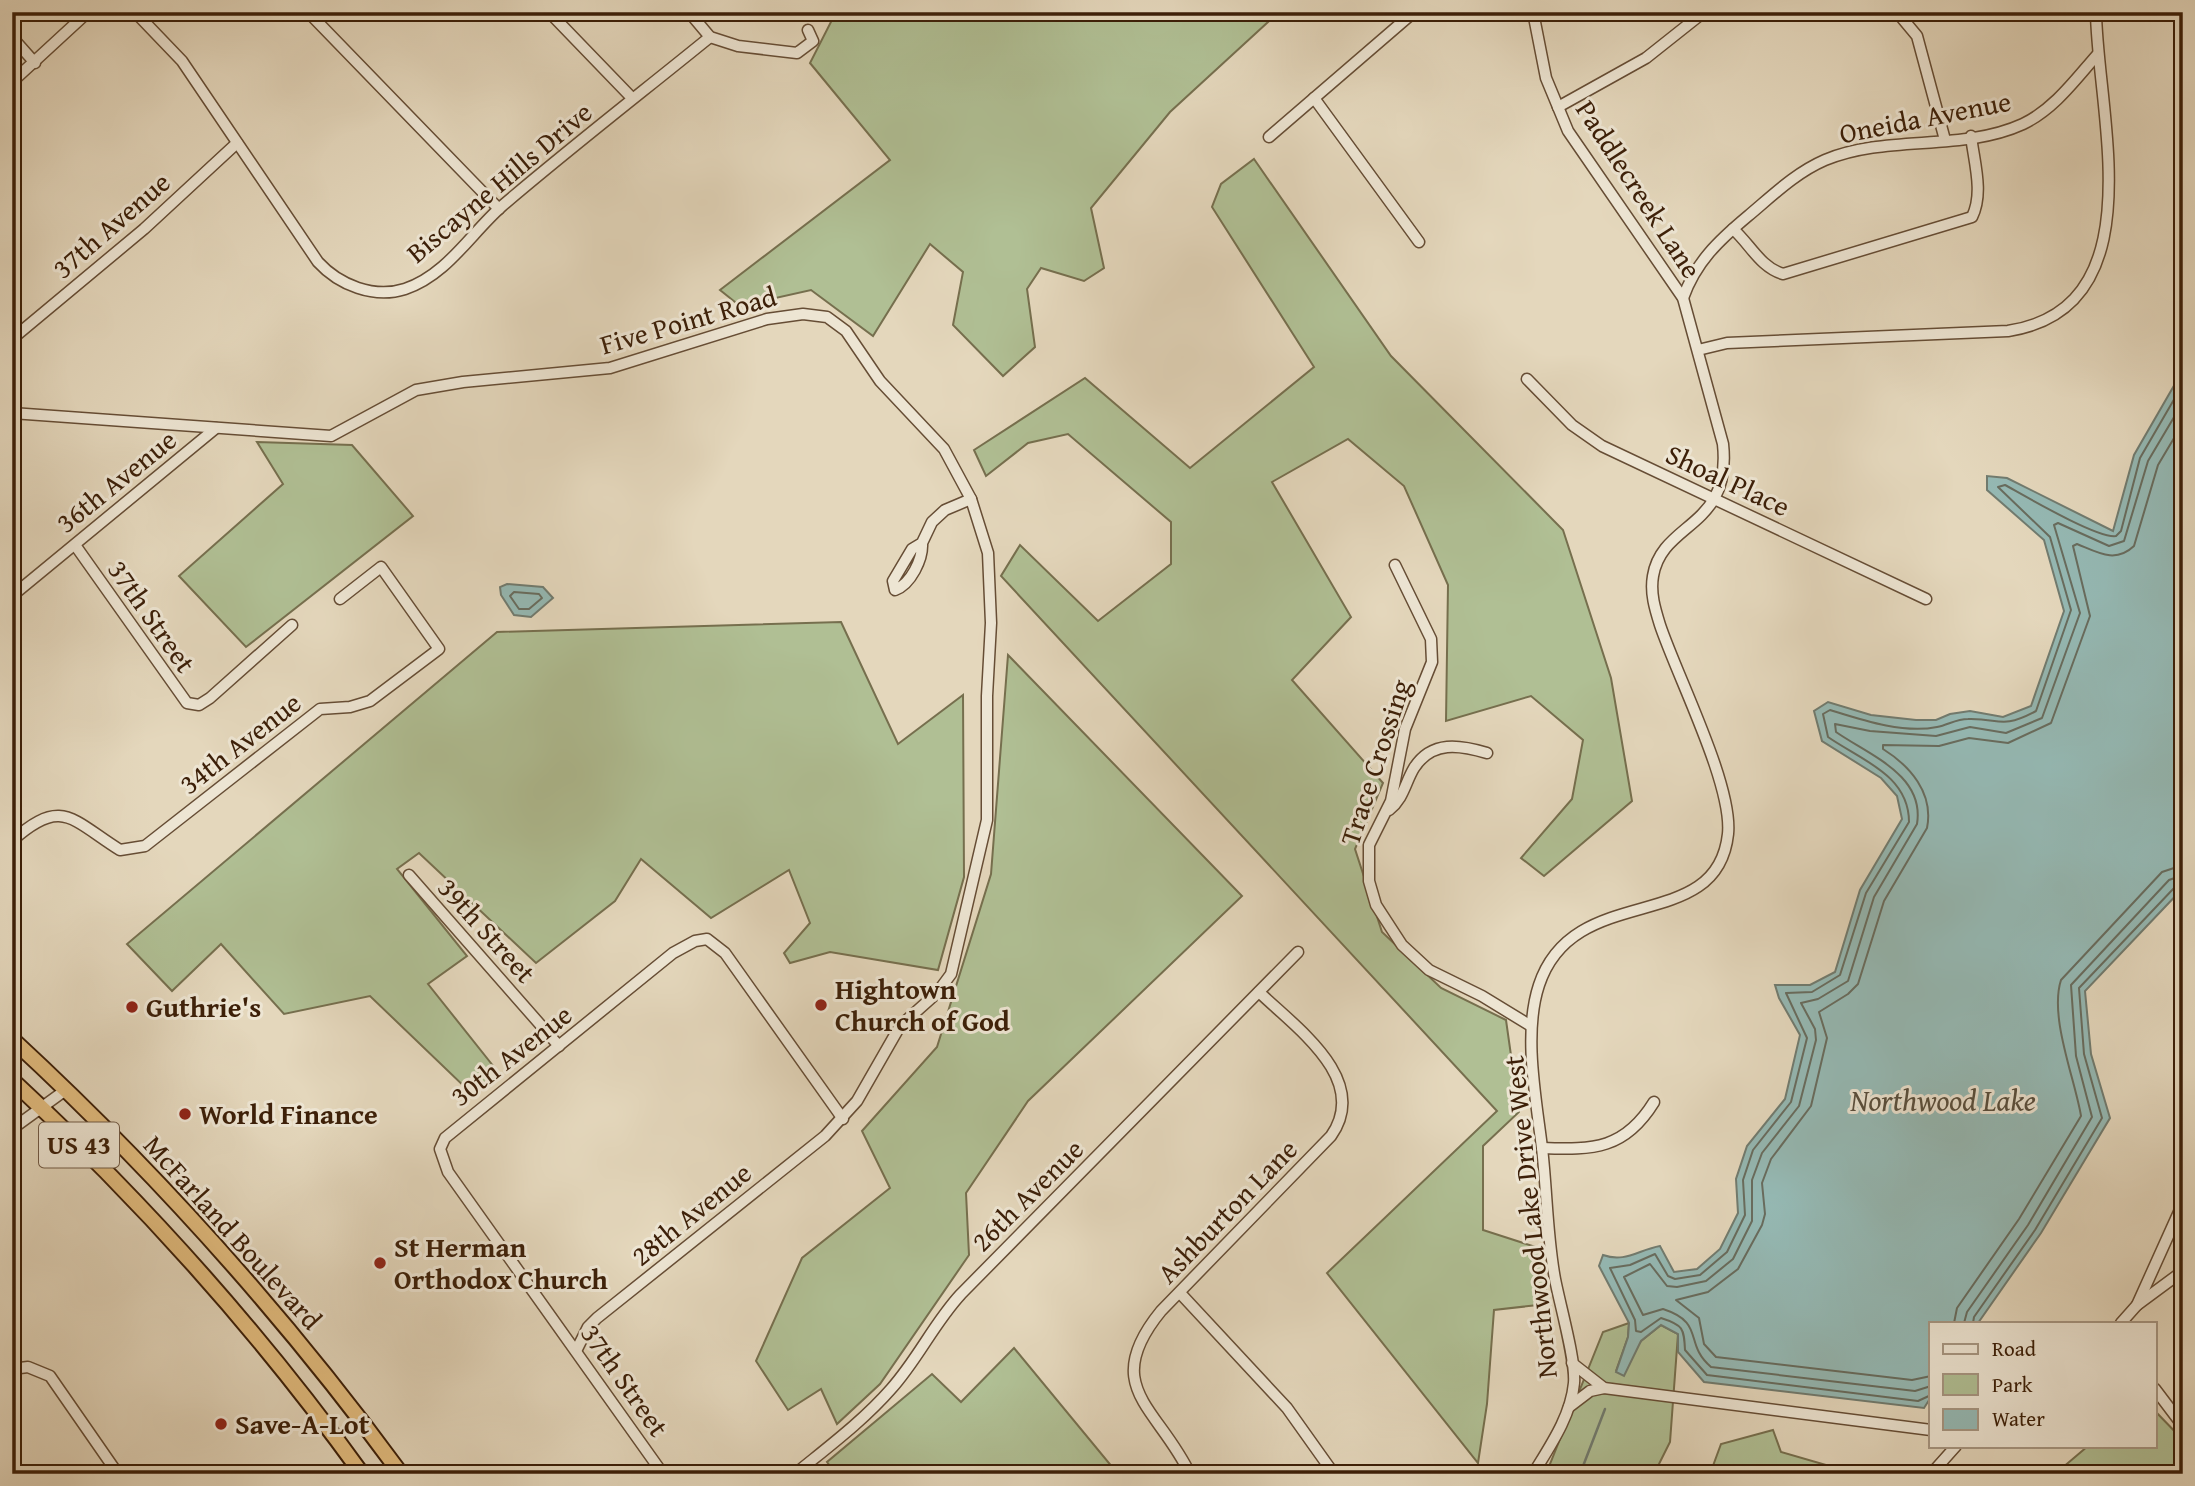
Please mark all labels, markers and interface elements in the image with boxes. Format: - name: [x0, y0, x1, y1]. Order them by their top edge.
- street label: Oneida Avenue: [1836, 80, 2014, 153]
- street label: Biscayne Hills Drive: [397, 91, 601, 272]
- street label: Paddlecreek Lane: [1566, 92, 1712, 286]
- street label: 37th Avenue: [43, 162, 179, 288]
- street label: Five Point Road: [595, 275, 781, 364]
- street label: 36th Avenue: [47, 419, 185, 542]
- street label: Shoal Place: [1659, 433, 1797, 526]
- street label: 37th Street: [98, 551, 206, 681]
- street label: Trace Crossing: [1328, 674, 1421, 850]
- street label: 34th Avenue: [170, 682, 309, 803]
- street label: 39th Street: [429, 868, 546, 992]
- place label: Hightown Church of God: [835, 968, 1011, 1041]
- place label: Guthrie's: [146, 986, 261, 1027]
- street label: 30th Avenue: [441, 994, 580, 1115]
- marker: Hightown Church of God: [813, 997, 829, 1013]
- marker: Guthrie's: [124, 999, 140, 1015]
- street label: Northwood Lake Drive West: [1492, 1053, 1567, 1381]
- water label: Northwood Lake: [1849, 1078, 2036, 1122]
- place label: World Finance: [199, 1093, 378, 1134]
- marker: World Finance: [177, 1106, 193, 1122]
- road number: US 43: [39, 1122, 119, 1168]
- street label: McFarland Boulevard: [135, 1125, 332, 1338]
- street label: 26th Avenue: [961, 1129, 1092, 1260]
- street label: Ashburton Lane: [1147, 1129, 1306, 1292]
- street label: 28th Avenue: [622, 1152, 760, 1275]
- place label: St Herman Orthodox Church: [394, 1226, 608, 1299]
- marker: St Herman Orthodox Church: [372, 1255, 388, 1271]
- street label: 37th Street: [571, 1315, 679, 1445]
- legend: [1929, 1322, 2156, 1448]
- text: Road: [1992, 1333, 2037, 1364]
- text: Park: [1992, 1369, 2033, 1400]
- place label: Save-A-Lot: [235, 1403, 370, 1444]
- text: Water: [1992, 1403, 2045, 1434]
- marker: Save-A-Lot: [213, 1416, 229, 1432]

